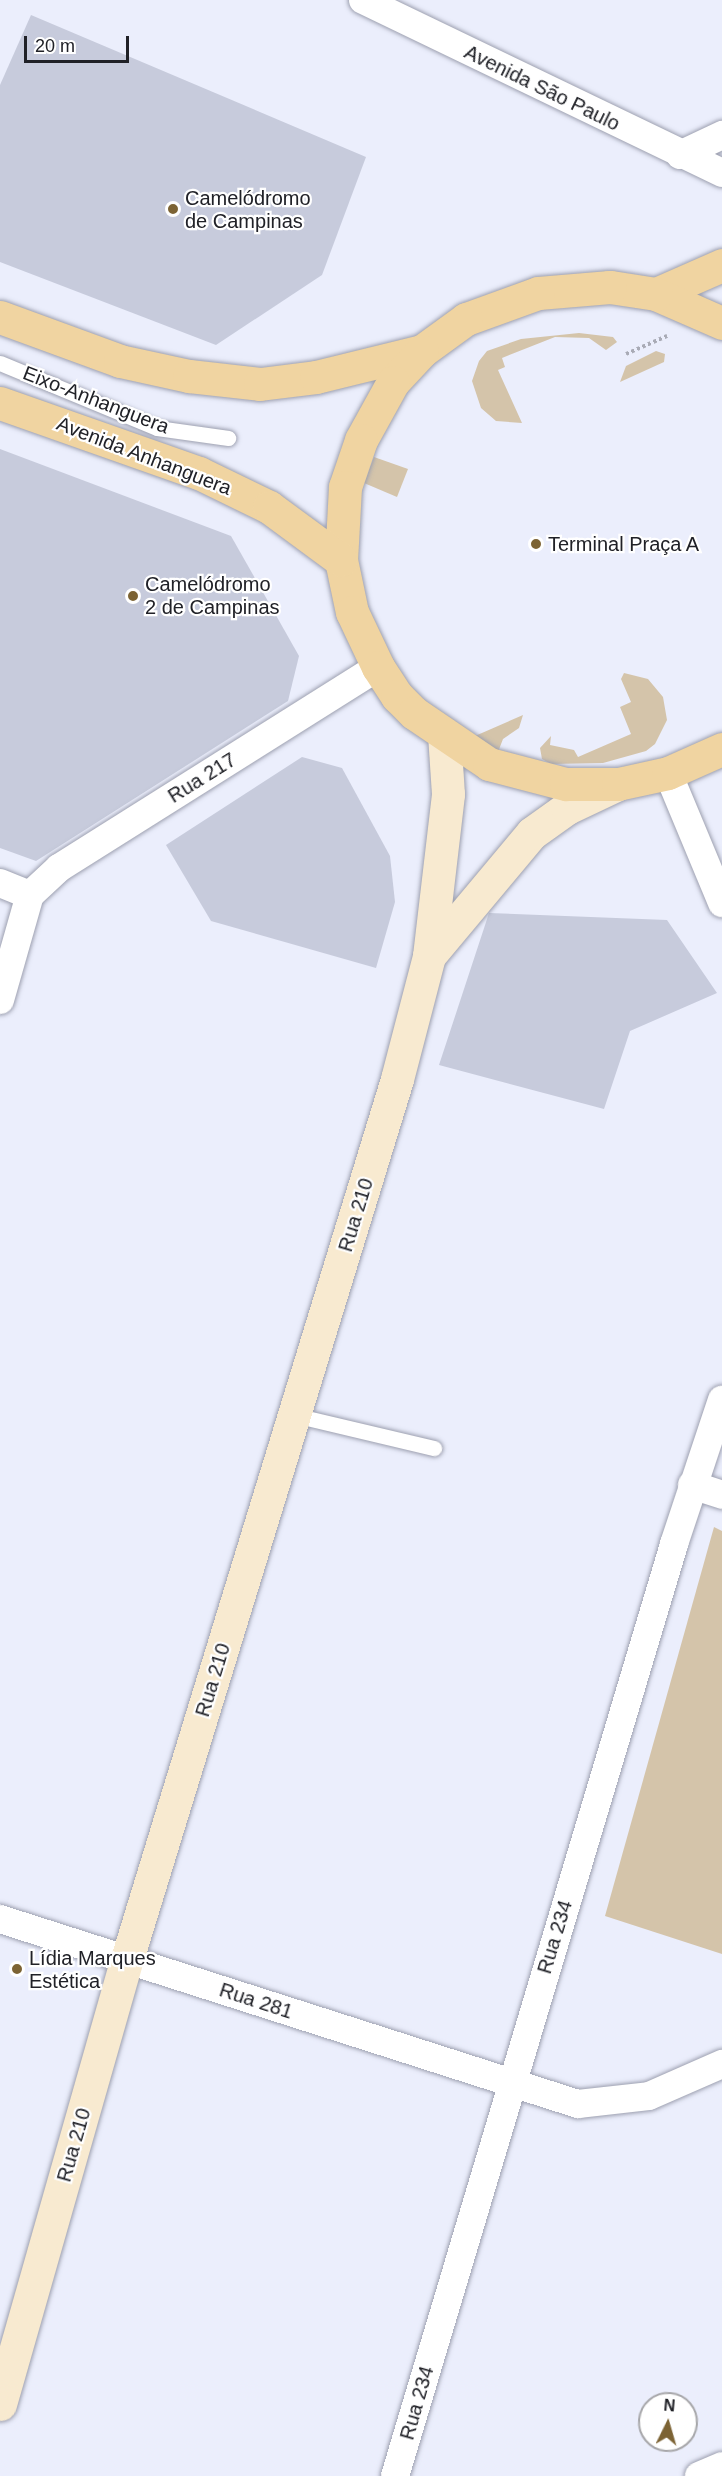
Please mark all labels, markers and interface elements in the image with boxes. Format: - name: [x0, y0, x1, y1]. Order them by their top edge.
- scale bar: [27, 24, 132, 62]
- text: 20 m: [35, 36, 75, 56]
- street label: Avenida São Paulo: [460, 40, 624, 136]
- place label: Camelódromo de Campinas: [185, 186, 311, 233]
- marker: Camelódromo de Campinas: [166, 202, 180, 216]
- street label: Eixo-Anhanguera: [20, 361, 172, 439]
- street label: Avenida Anhanguera: [53, 411, 235, 501]
- place label: Terminal Praça A: [548, 532, 700, 556]
- marker: Terminal Praça A: [529, 537, 543, 551]
- place label: Camelódromo 2 de Campinas: [145, 572, 280, 619]
- marker: Camelódromo 2 de Campinas: [126, 589, 140, 603]
- street label: Rua 217: [164, 748, 240, 808]
- street label: Rua 210: [333, 1175, 379, 1255]
- street label: Rua 210: [190, 1640, 236, 1720]
- street label: Rua 234: [532, 1897, 578, 1977]
- place label: Lídia Marques Estética: [29, 1946, 156, 1993]
- marker: Lídia Marques Estética: [10, 1962, 24, 1976]
- street label: Rua 281: [216, 1978, 296, 2024]
- street label: Rua 210: [52, 2105, 96, 2185]
- street label: Rua 234: [395, 2363, 439, 2443]
- north arrow: [638, 2392, 698, 2452]
- text: N: [663, 2397, 676, 2415]

